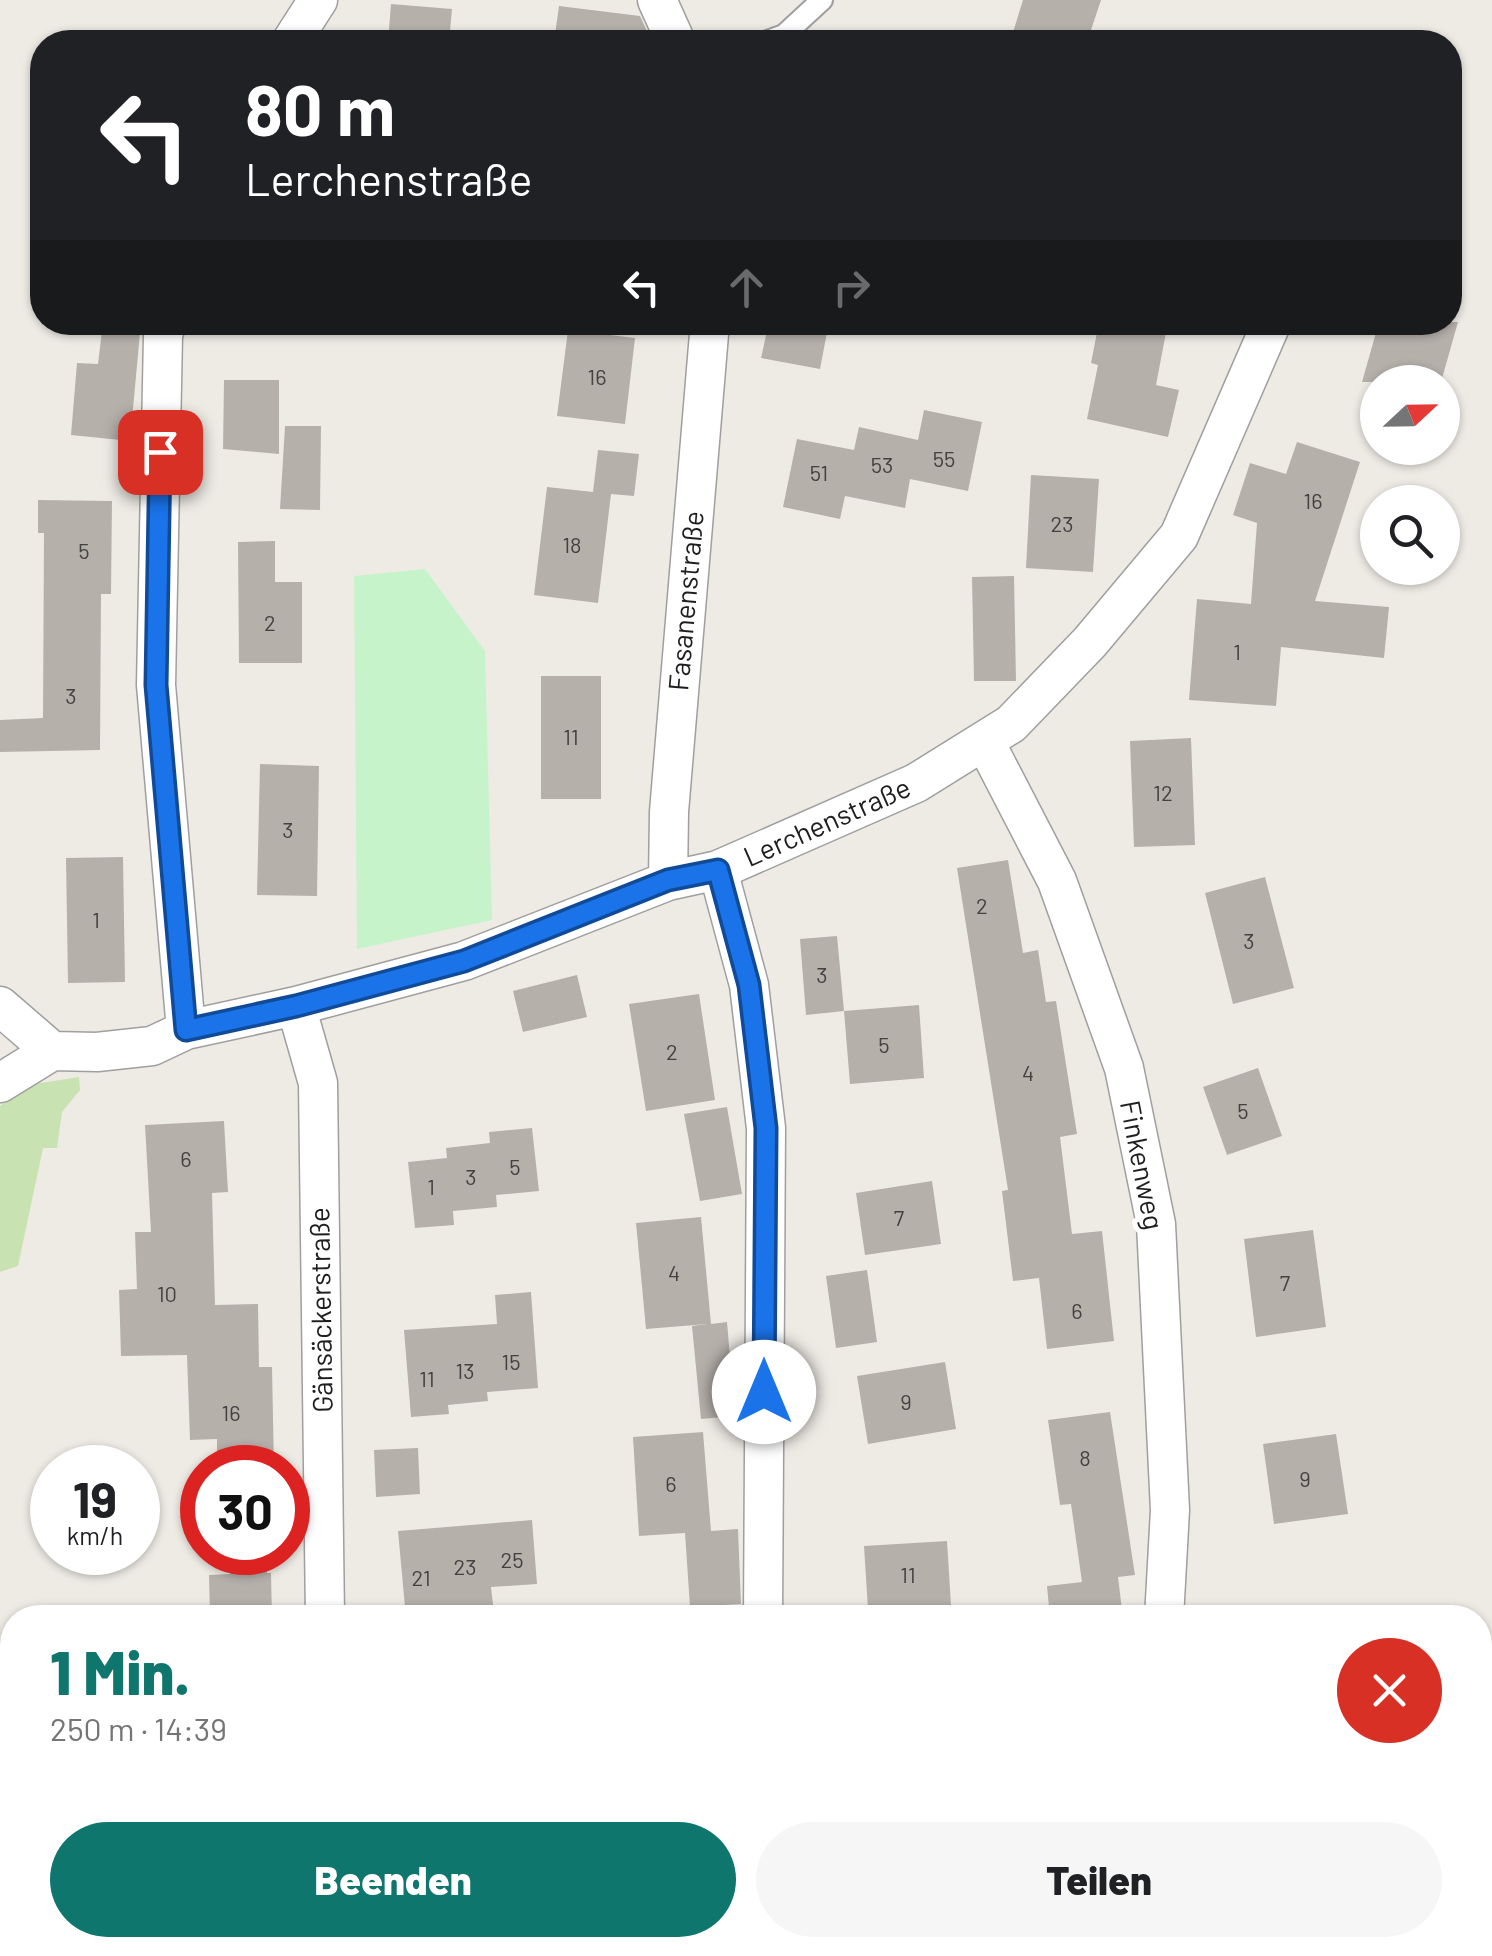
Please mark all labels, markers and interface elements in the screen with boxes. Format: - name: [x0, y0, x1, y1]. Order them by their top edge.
- text: 80 m: [245, 66, 395, 150]
- icon: left: [80, 70, 210, 200]
- text: Lerchenstraße: [245, 151, 533, 205]
- icon: left: [614, 260, 669, 315]
- icon: ahead: [719, 260, 774, 315]
- icon: right: [824, 260, 879, 315]
- house number: 16: [587, 363, 607, 389]
- north arrow: [1360, 365, 1460, 465]
- map controls: [1360, 365, 1460, 585]
- pin: [118, 410, 203, 495]
- icon: arrive: [133, 425, 188, 480]
- house number: 55: [933, 445, 955, 471]
- house number: 53: [871, 451, 893, 477]
- house number: 51: [810, 459, 828, 485]
- button: search: [1360, 485, 1460, 585]
- house number: 16: [1303, 487, 1323, 513]
- street label: Fasanenstraße: [660, 509, 710, 692]
- house number: 23: [1051, 510, 1074, 536]
- house number: 18: [562, 531, 582, 557]
- house number: 5: [78, 537, 90, 563]
- house number: 2: [264, 609, 276, 635]
- house number: 1: [1233, 638, 1241, 664]
- house number: 3: [65, 682, 77, 708]
- house number: 11: [563, 723, 579, 749]
- street label: Lerchenstraße: [738, 769, 915, 873]
- house number: 12: [1153, 779, 1173, 805]
- house number: 3: [282, 816, 294, 842]
- house number: 2: [976, 892, 988, 918]
- house number: 1: [92, 906, 100, 932]
- house number: 3: [1243, 927, 1255, 953]
- house number: 3: [816, 961, 828, 987]
- house number: 5: [878, 1031, 890, 1057]
- house number: 2: [666, 1038, 678, 1064]
- house number: 4: [1022, 1059, 1034, 1085]
- street label: Finkenweg: [1114, 1097, 1172, 1232]
- house number: 5: [1237, 1097, 1249, 1123]
- house number: 6: [180, 1145, 192, 1171]
- house number: 5: [509, 1153, 521, 1179]
- house number: 3: [465, 1163, 477, 1189]
- house number: 1: [427, 1173, 435, 1199]
- house number: 7: [894, 1204, 904, 1230]
- street label: Gänsäckerstraße: [301, 1207, 339, 1413]
- house number: 4: [668, 1259, 680, 1285]
- house number: 7: [1280, 1269, 1290, 1295]
- house number: 10: [157, 1280, 177, 1306]
- house number: 6: [1071, 1297, 1083, 1323]
- position arrow: [712, 1340, 816, 1444]
- house number: 15: [501, 1348, 521, 1374]
- house number: 13: [455, 1357, 475, 1383]
- house number: 11: [419, 1365, 435, 1391]
- house number: 9: [900, 1388, 912, 1414]
- house number: 16: [221, 1399, 241, 1425]
- house number: 8: [1079, 1444, 1091, 1470]
- speed limit sign: 30: [180, 1445, 310, 1575]
- house number: 9: [1299, 1465, 1311, 1491]
- text: 19: [73, 1468, 117, 1528]
- house number: 6: [665, 1470, 677, 1496]
- text: km/h: [67, 1520, 123, 1550]
- house number: 25: [500, 1546, 524, 1572]
- house number: 23: [454, 1553, 477, 1579]
- house number: 11: [900, 1561, 916, 1587]
- house number: 21: [411, 1564, 431, 1590]
- text: 1 Min.: [50, 1635, 190, 1707]
- button: close: [1337, 1638, 1442, 1743]
- text: 250 m · 14:39: [50, 1709, 227, 1747]
- button: Beenden: [50, 1822, 736, 1937]
- button: Teilen: [756, 1822, 1442, 1937]

